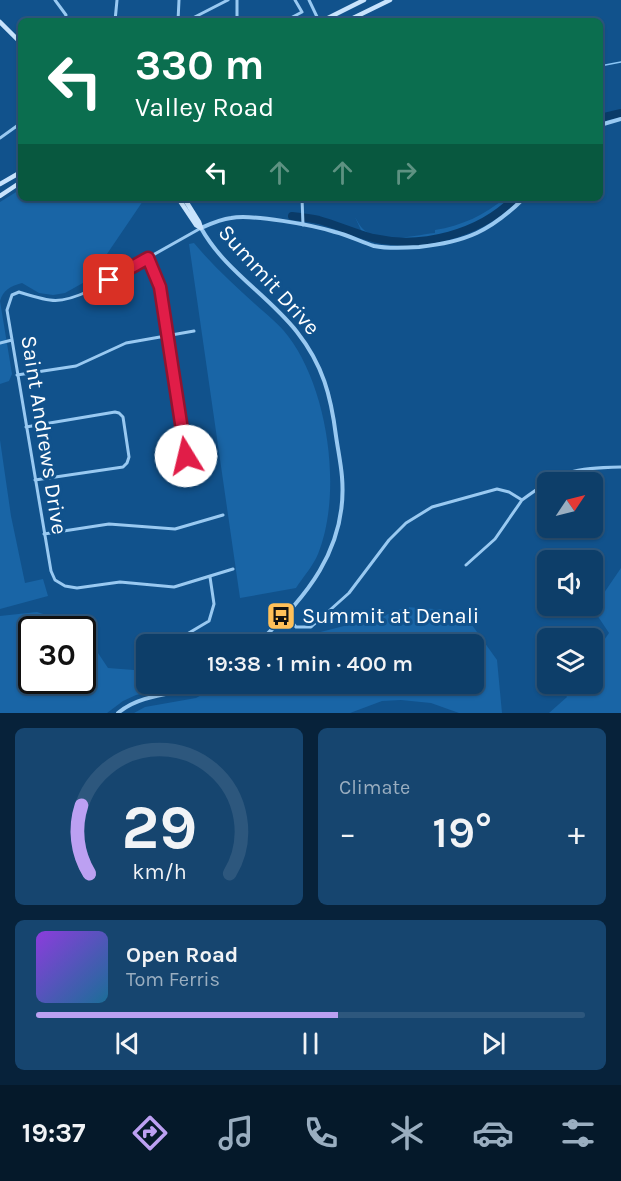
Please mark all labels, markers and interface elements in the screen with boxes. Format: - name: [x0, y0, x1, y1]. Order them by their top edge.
- text: 330 m: [135, 40, 264, 90]
- icon: left: [36, 42, 114, 120]
- text: Valley Road: [135, 91, 274, 123]
- icon: left: [200, 156, 233, 189]
- icon: ahead: [263, 156, 296, 189]
- icon: ahead: [326, 156, 359, 189]
- icon: right: [389, 156, 422, 189]
- street label: Summit Drive: [213, 220, 325, 340]
- pin: [83, 254, 134, 305]
- icon: arrive: [92, 263, 125, 296]
- street label: Saint Andrews Drive: [15, 334, 73, 536]
- position arrow: [154, 424, 218, 488]
- north arrow: [537, 472, 603, 538]
- map controls: [537, 472, 603, 694]
- button: sound: [537, 550, 603, 616]
- bus stop icon: Summit at Denali: [265, 600, 297, 632]
- place label: Summit at Denali: [302, 603, 479, 629]
- speed limit sign: 30: [18, 616, 96, 694]
- button: layers: [537, 628, 603, 694]
- text: 19:38 · 1 min · 400 m: [207, 651, 413, 677]
- text: Climate: [339, 776, 410, 799]
- text: 29: [121, 791, 197, 864]
- text: 19°: [432, 806, 492, 858]
- text: −: [339, 814, 356, 852]
- text: +: [568, 814, 585, 852]
- text: km/h: [132, 859, 186, 884]
- text: Open Road: [126, 942, 238, 968]
- text: Tom Ferris: [126, 968, 220, 991]
- icon: previous: [111, 1027, 144, 1060]
- icon: pause: [294, 1027, 327, 1060]
- icon: next: [477, 1027, 510, 1060]
- icon: directions: [129, 1112, 171, 1154]
- icon: music: [215, 1112, 257, 1154]
- icon: phone: [300, 1112, 342, 1154]
- icon: climate: [386, 1112, 428, 1154]
- icon: car: [472, 1112, 514, 1154]
- icon: filters: [557, 1112, 599, 1154]
- text: 19:37: [22, 1117, 85, 1149]

